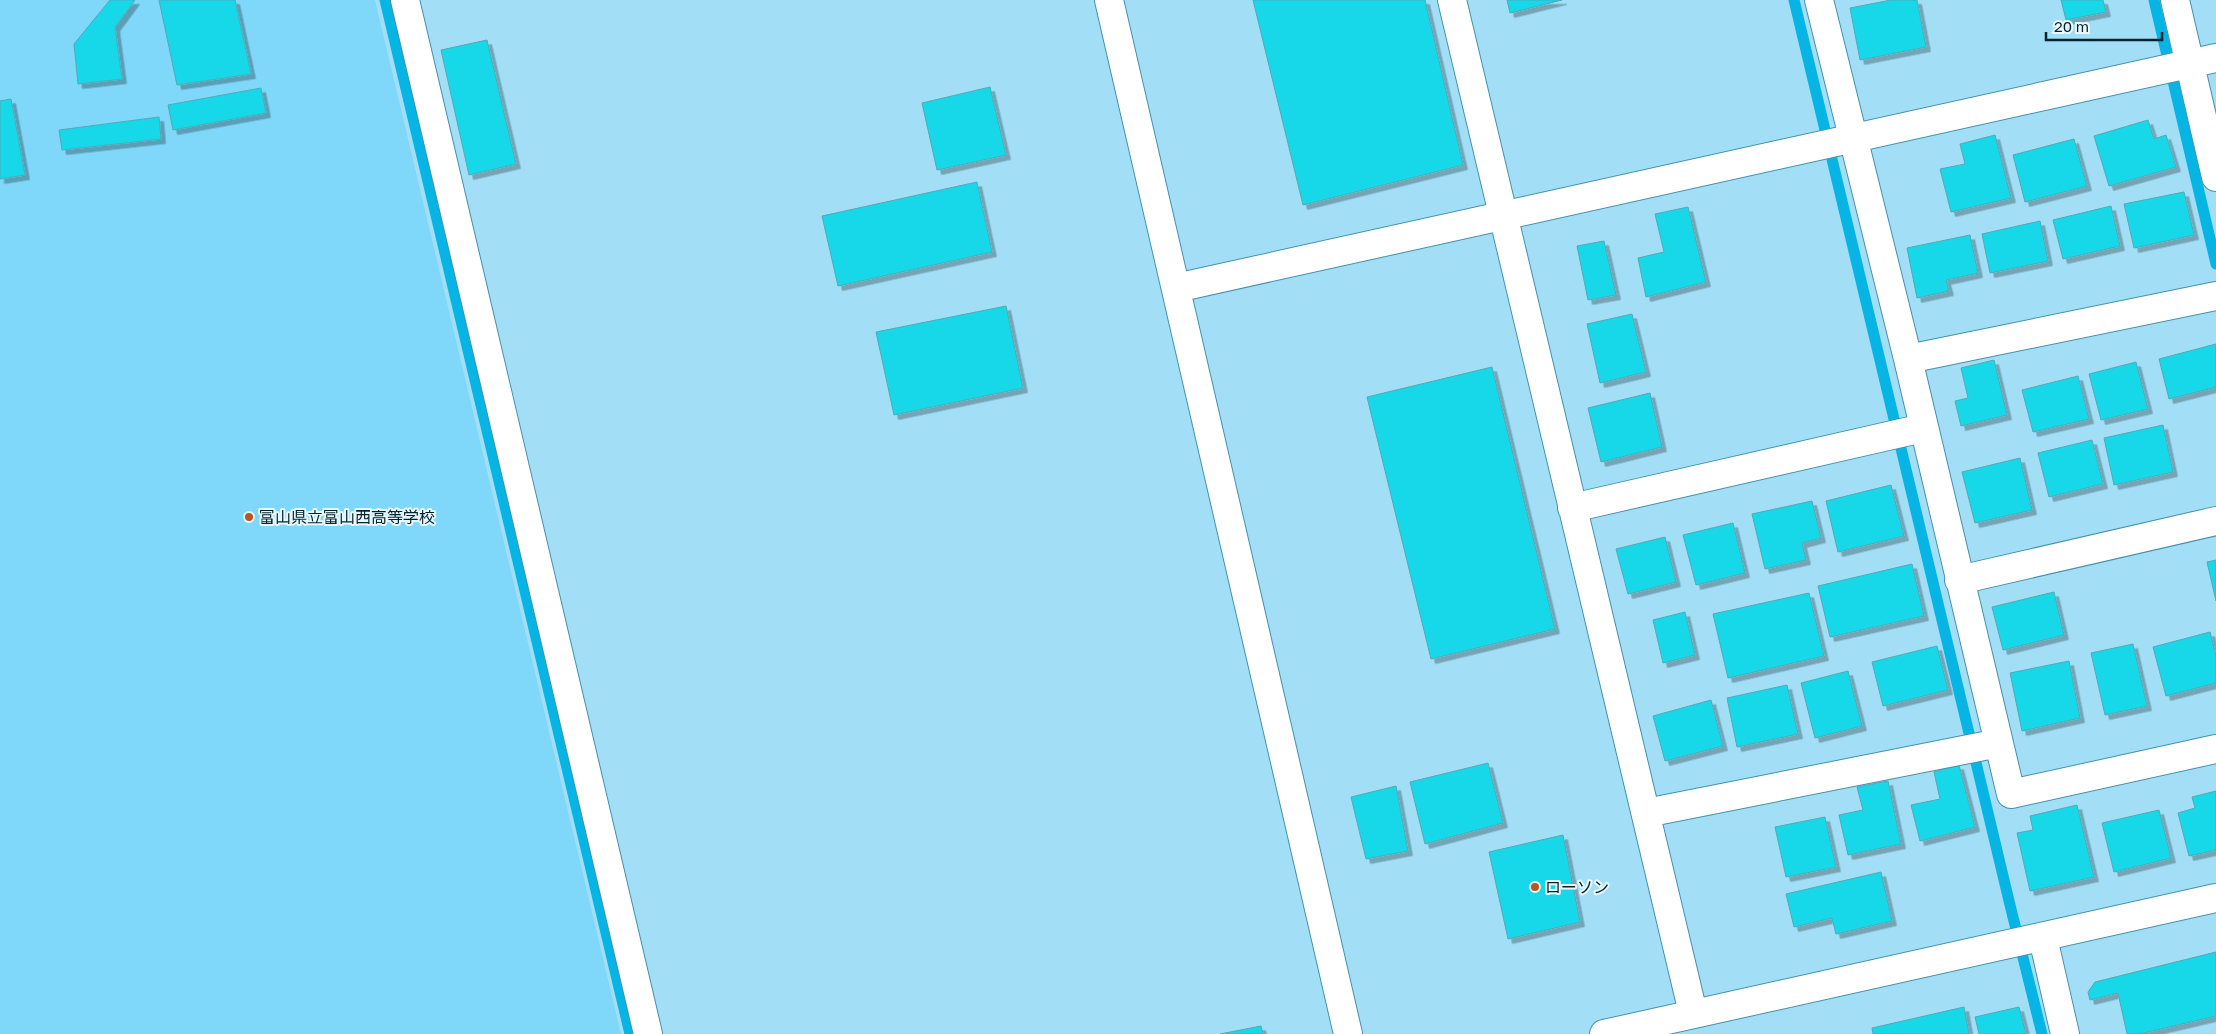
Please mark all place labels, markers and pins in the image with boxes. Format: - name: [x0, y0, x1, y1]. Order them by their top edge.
- place label: 富山県立富山西高等学校: [259, 507, 435, 527]
- marker: 富山県立富山西高等学校: [243, 511, 255, 523]
- place label: ローソン: [1545, 877, 1609, 897]
- marker: ローソン: [1529, 881, 1541, 893]

